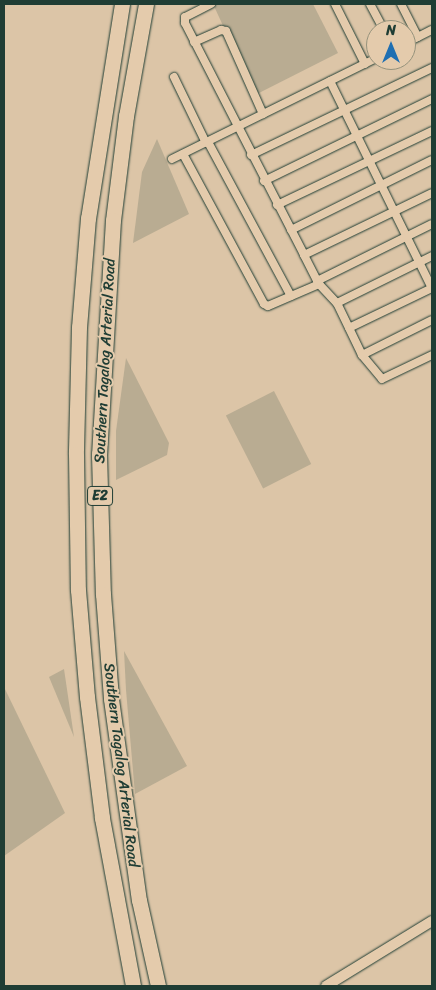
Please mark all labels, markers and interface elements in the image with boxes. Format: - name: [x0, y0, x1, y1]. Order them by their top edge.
- text: N: [386, 18, 396, 43]
- north arrow: [366, 20, 416, 70]
- street label: Southern Tagalog Arterial Road: [91, 258, 119, 464]
- road number: E2: [86, 484, 114, 508]
- street label: Southern Tagalog Arterial Road: [100, 662, 142, 868]

